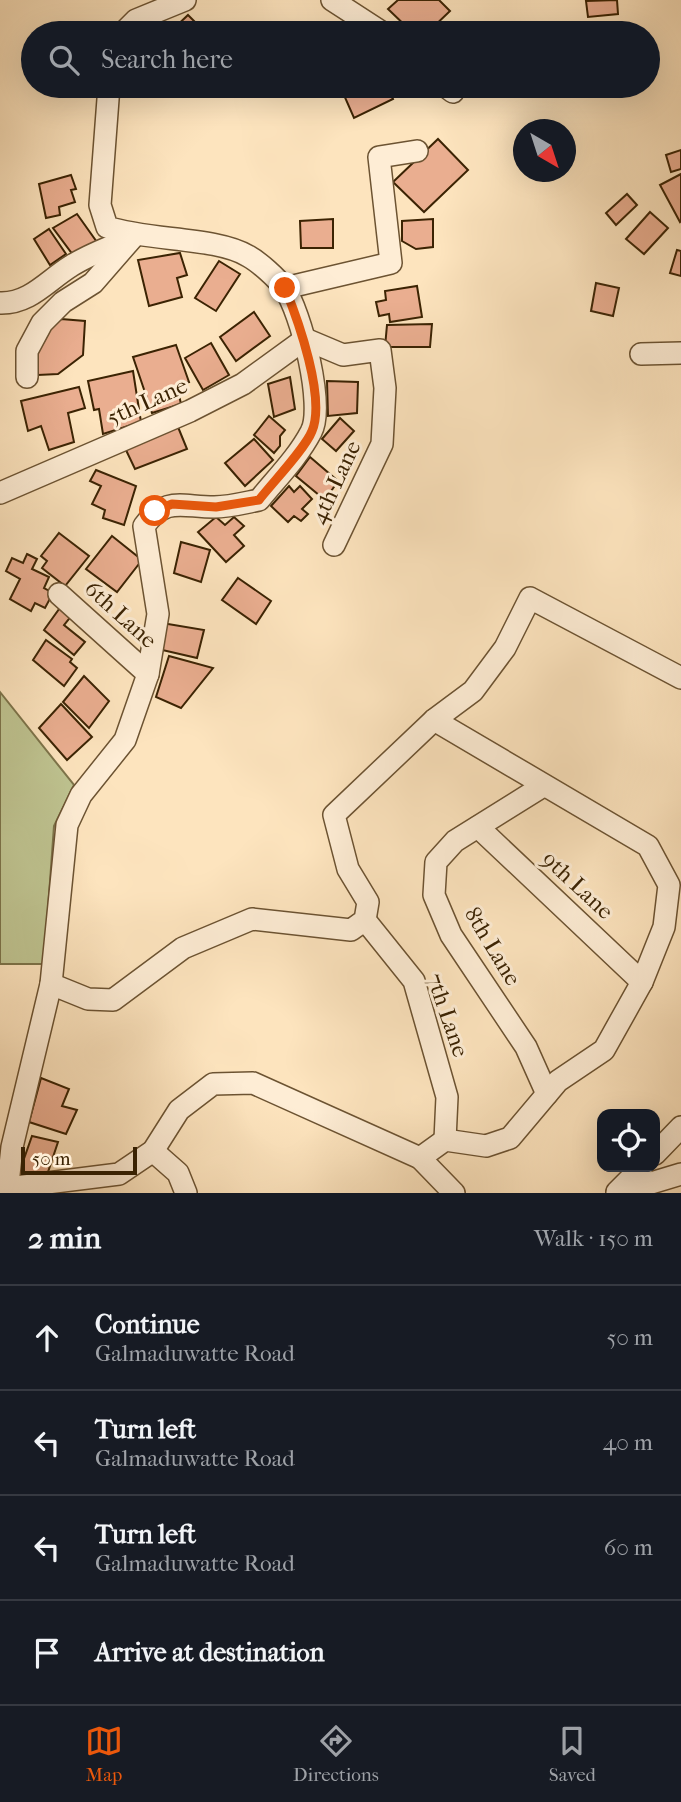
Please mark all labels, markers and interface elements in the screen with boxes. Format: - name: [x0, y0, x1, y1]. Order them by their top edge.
- search box: [21, 21, 660, 98]
- icon: search: [45, 41, 83, 79]
- text: Search here: [101, 44, 233, 75]
- north arrow: [513, 119, 576, 182]
- route end: [269, 272, 300, 303]
- street label: 5th Lane: [103, 372, 192, 431]
- street label: 4th Lane: [304, 436, 366, 528]
- route start: [139, 495, 170, 526]
- street label: 6th Lane: [79, 575, 162, 654]
- street label: 9th Lane: [537, 846, 619, 925]
- street label: 8th Lane: [459, 902, 526, 990]
- street label: 7th Lane: [421, 970, 474, 1060]
- map controls: [597, 1109, 660, 1172]
- button: locate: [597, 1109, 660, 1172]
- scale bar: [21, 1144, 136, 1176]
- text: 50 m: [32, 1148, 71, 1170]
- text: 2 min: [28, 1221, 101, 1256]
- text: Walk · 150 m: [534, 1225, 653, 1252]
- text: Continue: [95, 1309, 200, 1340]
- icon: ahead: [28, 1319, 66, 1357]
- text: 50 m: [606, 1324, 653, 1351]
- text: Galmaduwatte Road: [95, 1340, 295, 1367]
- text: Turn left: [95, 1414, 196, 1445]
- icon: left: [28, 1424, 66, 1462]
- text: 40 m: [603, 1429, 653, 1456]
- text: Galmaduwatte Road: [95, 1445, 295, 1472]
- text: Turn left: [95, 1519, 196, 1550]
- icon: left: [28, 1529, 66, 1567]
- text: 60 m: [604, 1534, 653, 1561]
- text: Galmaduwatte Road: [95, 1550, 295, 1577]
- icon: arrive: [28, 1634, 66, 1672]
- text: Arrive at destination: [95, 1637, 325, 1668]
- tab: Map: [85, 1722, 123, 1786]
- tab: Directions: [293, 1722, 379, 1786]
- tab: Saved: [549, 1722, 596, 1786]

